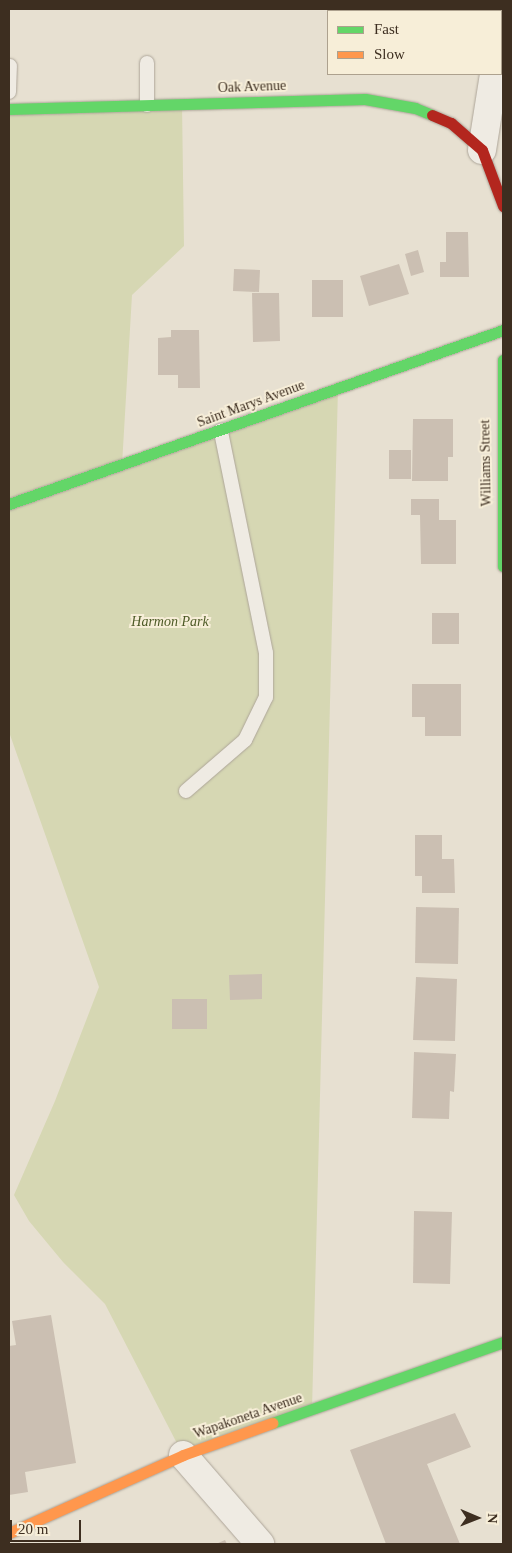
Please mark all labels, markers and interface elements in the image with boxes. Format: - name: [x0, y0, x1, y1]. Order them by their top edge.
- legend: [327, 10, 502, 75]
- text: Fast: [374, 21, 399, 37]
- text: Slow: [374, 46, 405, 62]
- street label: Oak Avenue: [217, 77, 287, 97]
- street label: Saint Marys Avenue: [195, 377, 307, 431]
- street label: Williams Street: [477, 419, 495, 507]
- park label: Harmon Park: [131, 614, 209, 630]
- street label: Wapakoneta Avenue: [191, 1389, 305, 1443]
- north arrow: [452, 1493, 502, 1543]
- scale bar: [12, 1510, 84, 1542]
- text: N: [485, 1513, 500, 1523]
- text: 20 m: [18, 1521, 48, 1537]

